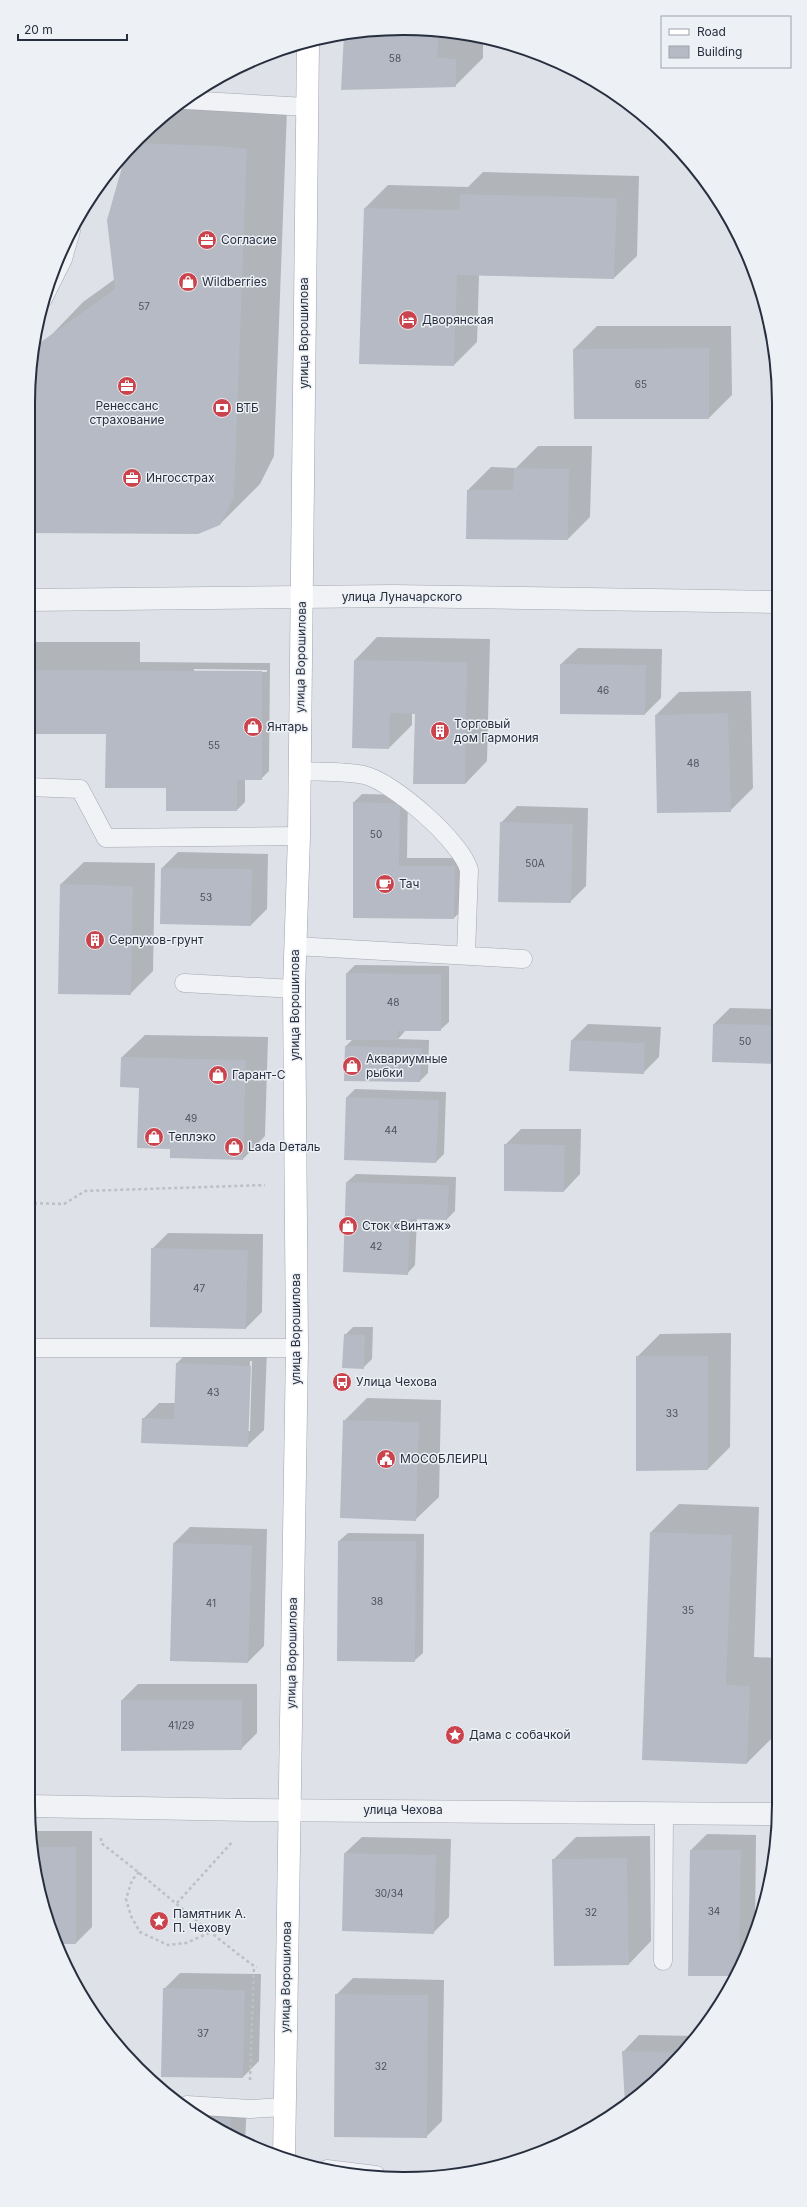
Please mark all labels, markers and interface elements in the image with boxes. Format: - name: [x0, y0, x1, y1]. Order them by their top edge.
- scale bar: [18, 16, 127, 42]
- legend: [661, 16, 791, 68]
- text: 20 m: [24, 22, 53, 37]
- text: Road: [697, 24, 726, 39]
- text: Building: [697, 44, 742, 59]
- house number: 58: [389, 52, 401, 64]
- office icon: Согласие: [196, 229, 218, 251]
- place label: Согласие: [221, 232, 277, 247]
- shop icon: Wildberries: [177, 271, 199, 293]
- place label: Wildberries: [202, 274, 267, 289]
- street label: улица Ворошилова: [296, 277, 311, 389]
- house number: 57: [138, 300, 150, 312]
- hotel icon: Дворянская: [397, 309, 419, 331]
- place label: Дворянская: [422, 312, 494, 327]
- office icon: Ренессанс страхование: [116, 375, 138, 397]
- house number: 65: [635, 378, 647, 390]
- bank icon: ВТБ: [211, 397, 233, 419]
- place label: Ренессанс страхование: [89, 398, 165, 427]
- place label: ВТБ: [236, 400, 259, 415]
- office icon: Ингосстрах: [121, 467, 143, 489]
- place label: Ингосстрах: [146, 470, 215, 485]
- street label: улица Луначарского: [342, 589, 462, 604]
- street label: улица Ворошилова: [292, 601, 309, 713]
- house number: 46: [597, 684, 609, 696]
- shop icon: Янтарь: [242, 716, 264, 738]
- place label: Торговый дом Гармония: [454, 716, 539, 745]
- place label: Янтарь: [267, 719, 308, 734]
- building icon: Торговый дом Гармония: [429, 720, 451, 742]
- house number: 55: [208, 739, 220, 751]
- house number: 48: [687, 757, 699, 769]
- house number: 50: [370, 828, 382, 840]
- house number: 50А: [525, 857, 545, 869]
- cafe icon: Тач: [374, 873, 396, 895]
- place label: Тач: [399, 876, 420, 891]
- house number: 53: [200, 891, 212, 903]
- building icon: Серпухов-грунт: [84, 929, 106, 951]
- place label: Серпухов-грунт: [109, 932, 204, 947]
- street label: улица Ворошилова: [287, 949, 302, 1061]
- house number: 48: [387, 996, 399, 1008]
- house number: 50: [739, 1035, 751, 1047]
- place label: Аквариумные рыбки: [366, 1051, 447, 1080]
- shop icon: Аквариумные рыбки: [341, 1055, 363, 1077]
- shop icon: Гарант-С: [207, 1064, 229, 1086]
- place label: Гарант-С: [232, 1067, 286, 1082]
- house number: 49: [185, 1112, 197, 1124]
- house number: 44: [385, 1124, 397, 1136]
- shop icon: Теплэко: [143, 1126, 165, 1148]
- place label: Теплэко: [168, 1129, 216, 1144]
- shop icon: Lada Dеталь: [223, 1136, 245, 1158]
- place label: Lada Dеталь: [248, 1139, 321, 1154]
- shop icon: Сток «Винтаж»: [337, 1215, 359, 1237]
- place label: Сток «Винтаж»: [362, 1218, 451, 1233]
- house number: 42: [370, 1240, 382, 1252]
- street label: улица Ворошилова: [288, 1273, 303, 1385]
- house number: 47: [193, 1282, 205, 1294]
- bus stop icon: Улица Чехова: [331, 1371, 353, 1393]
- place label: Улица Чехова: [356, 1374, 437, 1389]
- house number: 43: [207, 1386, 219, 1398]
- house number: 33: [666, 1407, 678, 1419]
- public building icon: МОСОБЛЕИРЦ: [375, 1448, 397, 1470]
- place label: МОСОБЛЕИРЦ: [400, 1451, 488, 1466]
- house number: 38: [371, 1595, 383, 1607]
- house number: 41: [206, 1597, 216, 1609]
- street label: улица Ворошилова: [283, 1597, 300, 1709]
- house number: 35: [682, 1604, 694, 1616]
- house number: 41/29: [168, 1719, 194, 1731]
- place icon: Дама с собачкой: [444, 1724, 466, 1746]
- place label: Дама с собачкой: [469, 1727, 571, 1742]
- street label: улица Чехова: [363, 1802, 443, 1817]
- house number: 30/34: [375, 1887, 403, 1899]
- house number: 34: [708, 1905, 720, 1917]
- place label: Памятник А. П. Чехову: [173, 1906, 246, 1935]
- house number: 32: [585, 1906, 597, 1918]
- place icon: Памятник А. П. Чехову: [148, 1910, 170, 1932]
- street label: улица Ворошилова: [277, 1921, 294, 2033]
- house number: 37: [197, 2027, 209, 2039]
- house number: 32: [375, 2060, 387, 2072]

